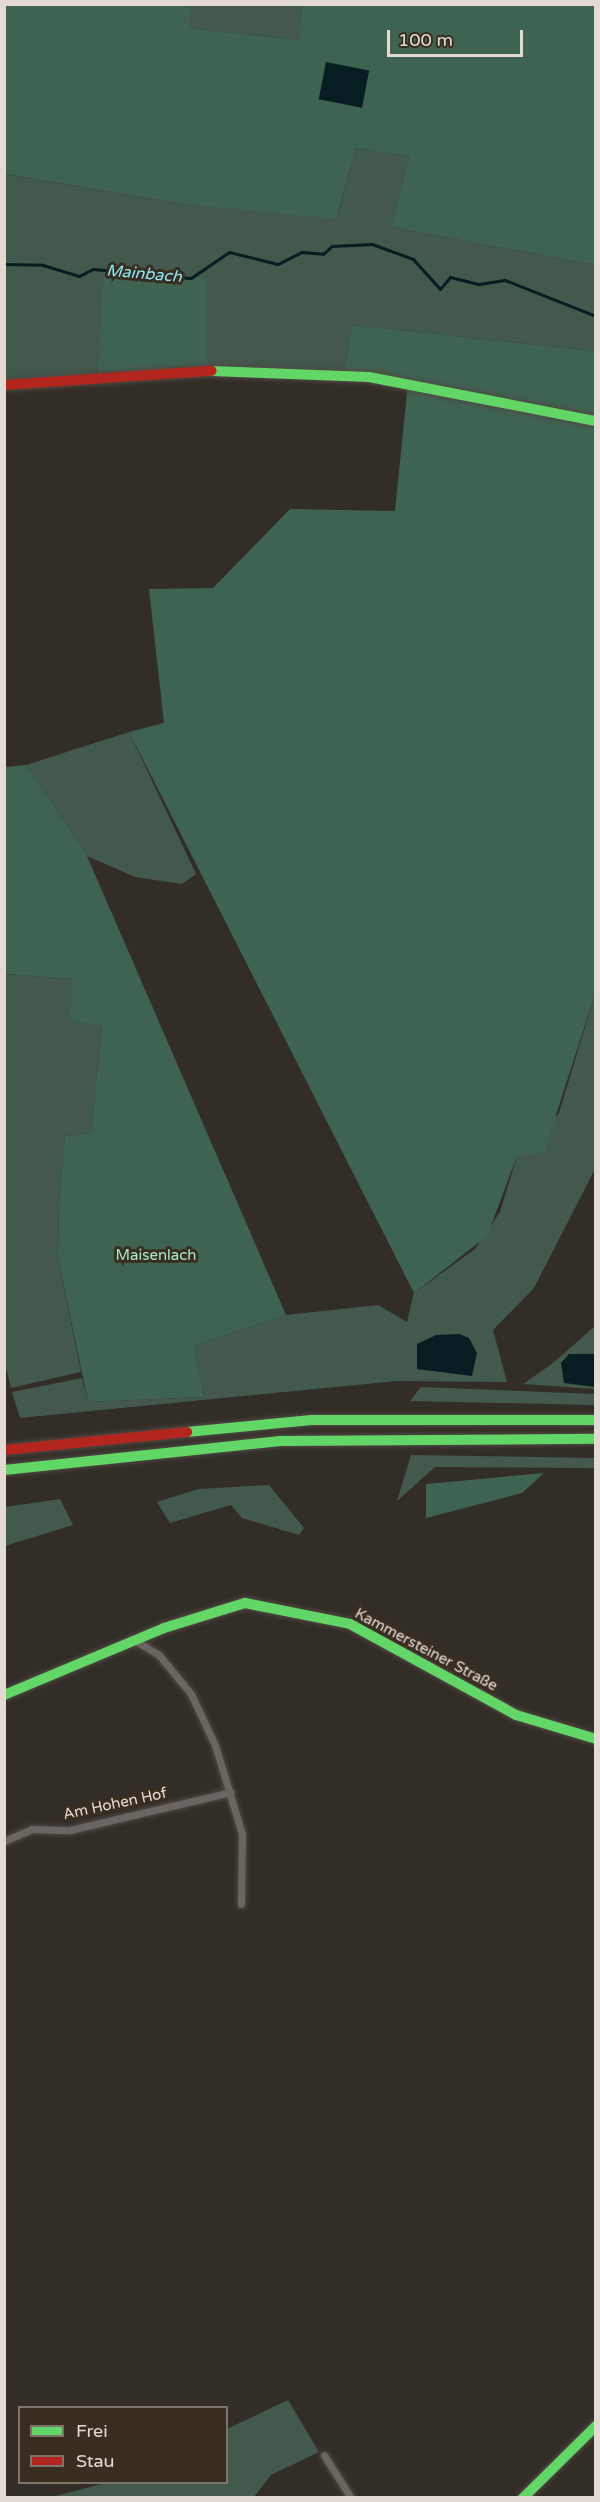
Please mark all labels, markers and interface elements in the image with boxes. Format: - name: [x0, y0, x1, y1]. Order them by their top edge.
- scale bar: [390, 18, 526, 56]
- text: 100 m: [398, 29, 453, 51]
- water label: Mainbach: [106, 261, 182, 287]
- park label: Maisenlach: [116, 1247, 196, 1265]
- street label: Kammersteiner Straße: [352, 1605, 500, 1695]
- street label: Am Hohen Hof: [62, 1784, 168, 1824]
- legend: [18, 2406, 228, 2484]
- text: Frei: [76, 2420, 108, 2442]
- text: Stau: [76, 2450, 115, 2472]

